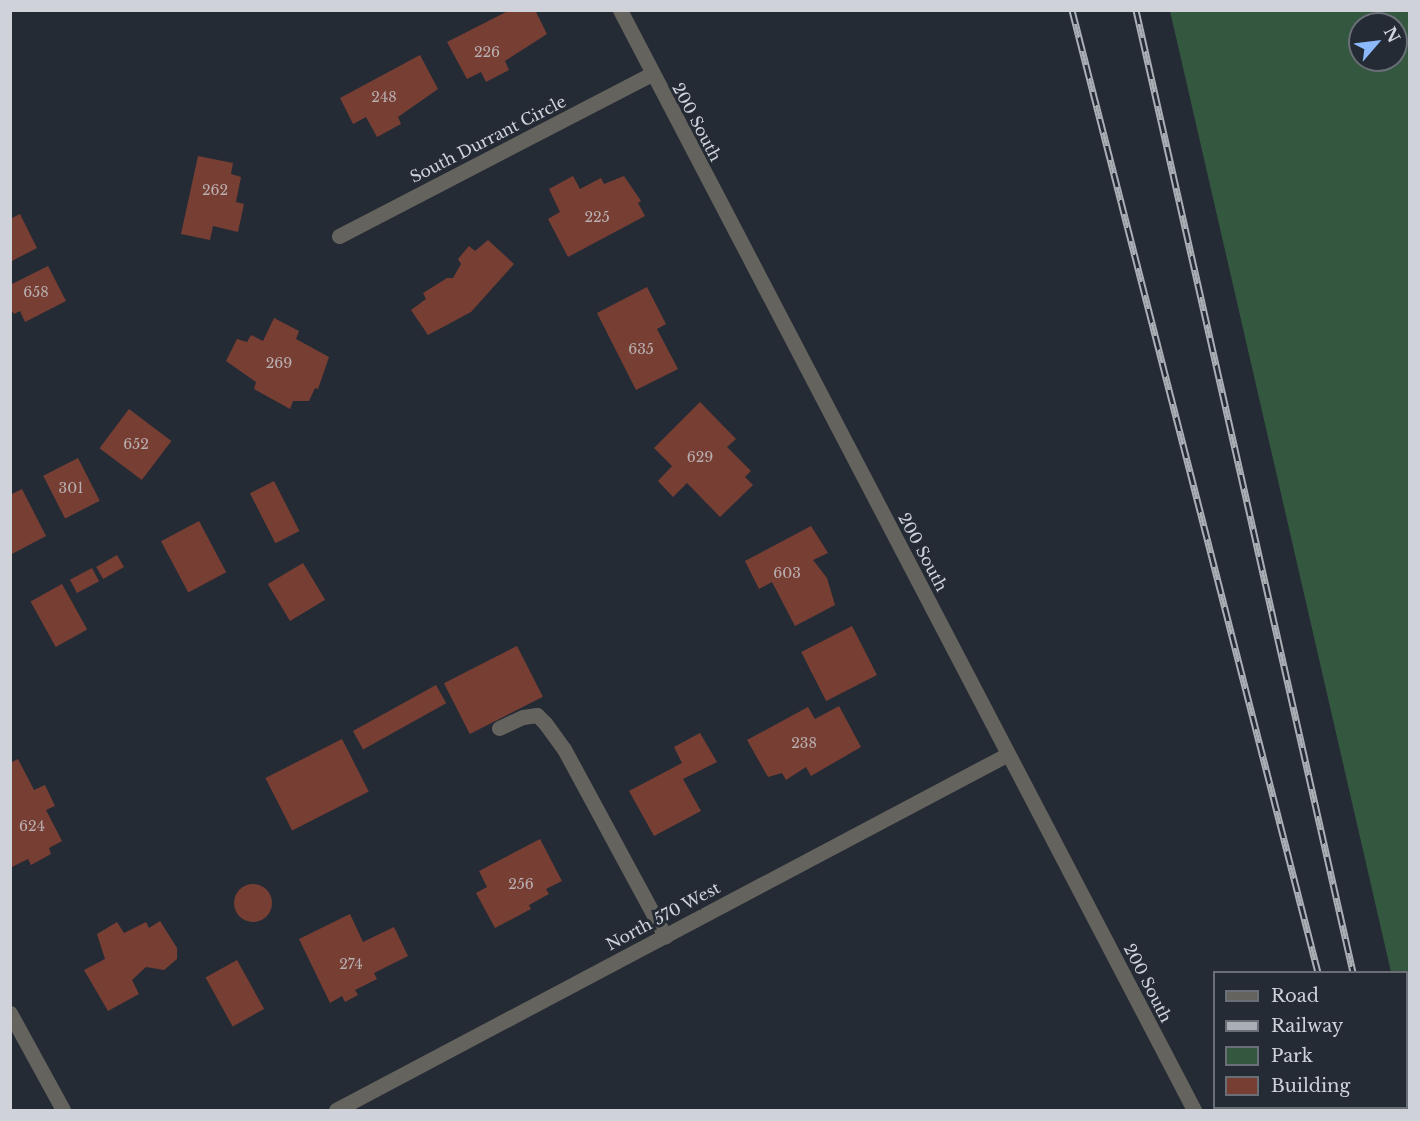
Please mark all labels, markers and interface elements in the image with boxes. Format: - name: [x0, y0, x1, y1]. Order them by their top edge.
- north arrow: [1348, 12, 1408, 72]
- text: N: [1380, 23, 1404, 46]
- house number: 226: [474, 44, 500, 60]
- street label: 200 South: [668, 80, 726, 164]
- house number: 248: [371, 89, 397, 105]
- street label: South Durrant Circle: [407, 91, 569, 187]
- house number: 262: [202, 182, 228, 198]
- house number: 225: [584, 209, 610, 225]
- house number: 658: [23, 284, 49, 300]
- house number: 635: [628, 341, 654, 357]
- house number: 269: [266, 355, 292, 371]
- house number: 652: [123, 436, 149, 452]
- house number: 629: [687, 449, 713, 465]
- house number: 301: [59, 480, 83, 496]
- street label: 200 South: [894, 510, 952, 594]
- house number: 603: [773, 565, 801, 581]
- house number: 238: [791, 735, 817, 751]
- house number: 624: [19, 818, 45, 834]
- house number: 256: [508, 876, 534, 892]
- street label: North 570 West: [602, 878, 724, 954]
- street label: 200 South: [1120, 940, 1176, 1026]
- house number: 274: [339, 956, 363, 972]
- legend: [1213, 971, 1408, 1109]
- text: Road: [1271, 985, 1319, 1007]
- text: Railway: [1271, 1015, 1343, 1037]
- text: Park: [1271, 1045, 1313, 1067]
- text: Building: [1271, 1075, 1350, 1097]

